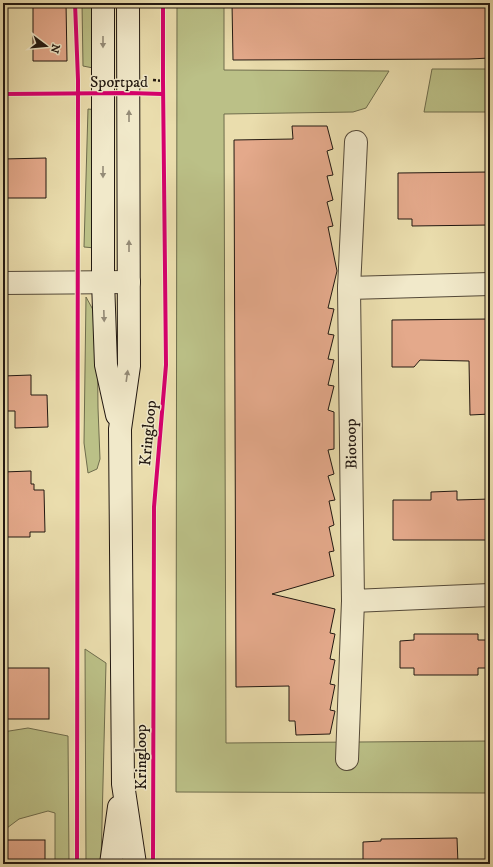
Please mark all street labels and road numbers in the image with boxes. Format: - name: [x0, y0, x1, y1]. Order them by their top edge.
- street label: Sportpad: [90, 72, 148, 92]
- street label: Kringloop: [135, 399, 161, 467]
- street label: Biotoop: [341, 418, 361, 470]
- street label: Kringloop: [131, 724, 151, 790]

